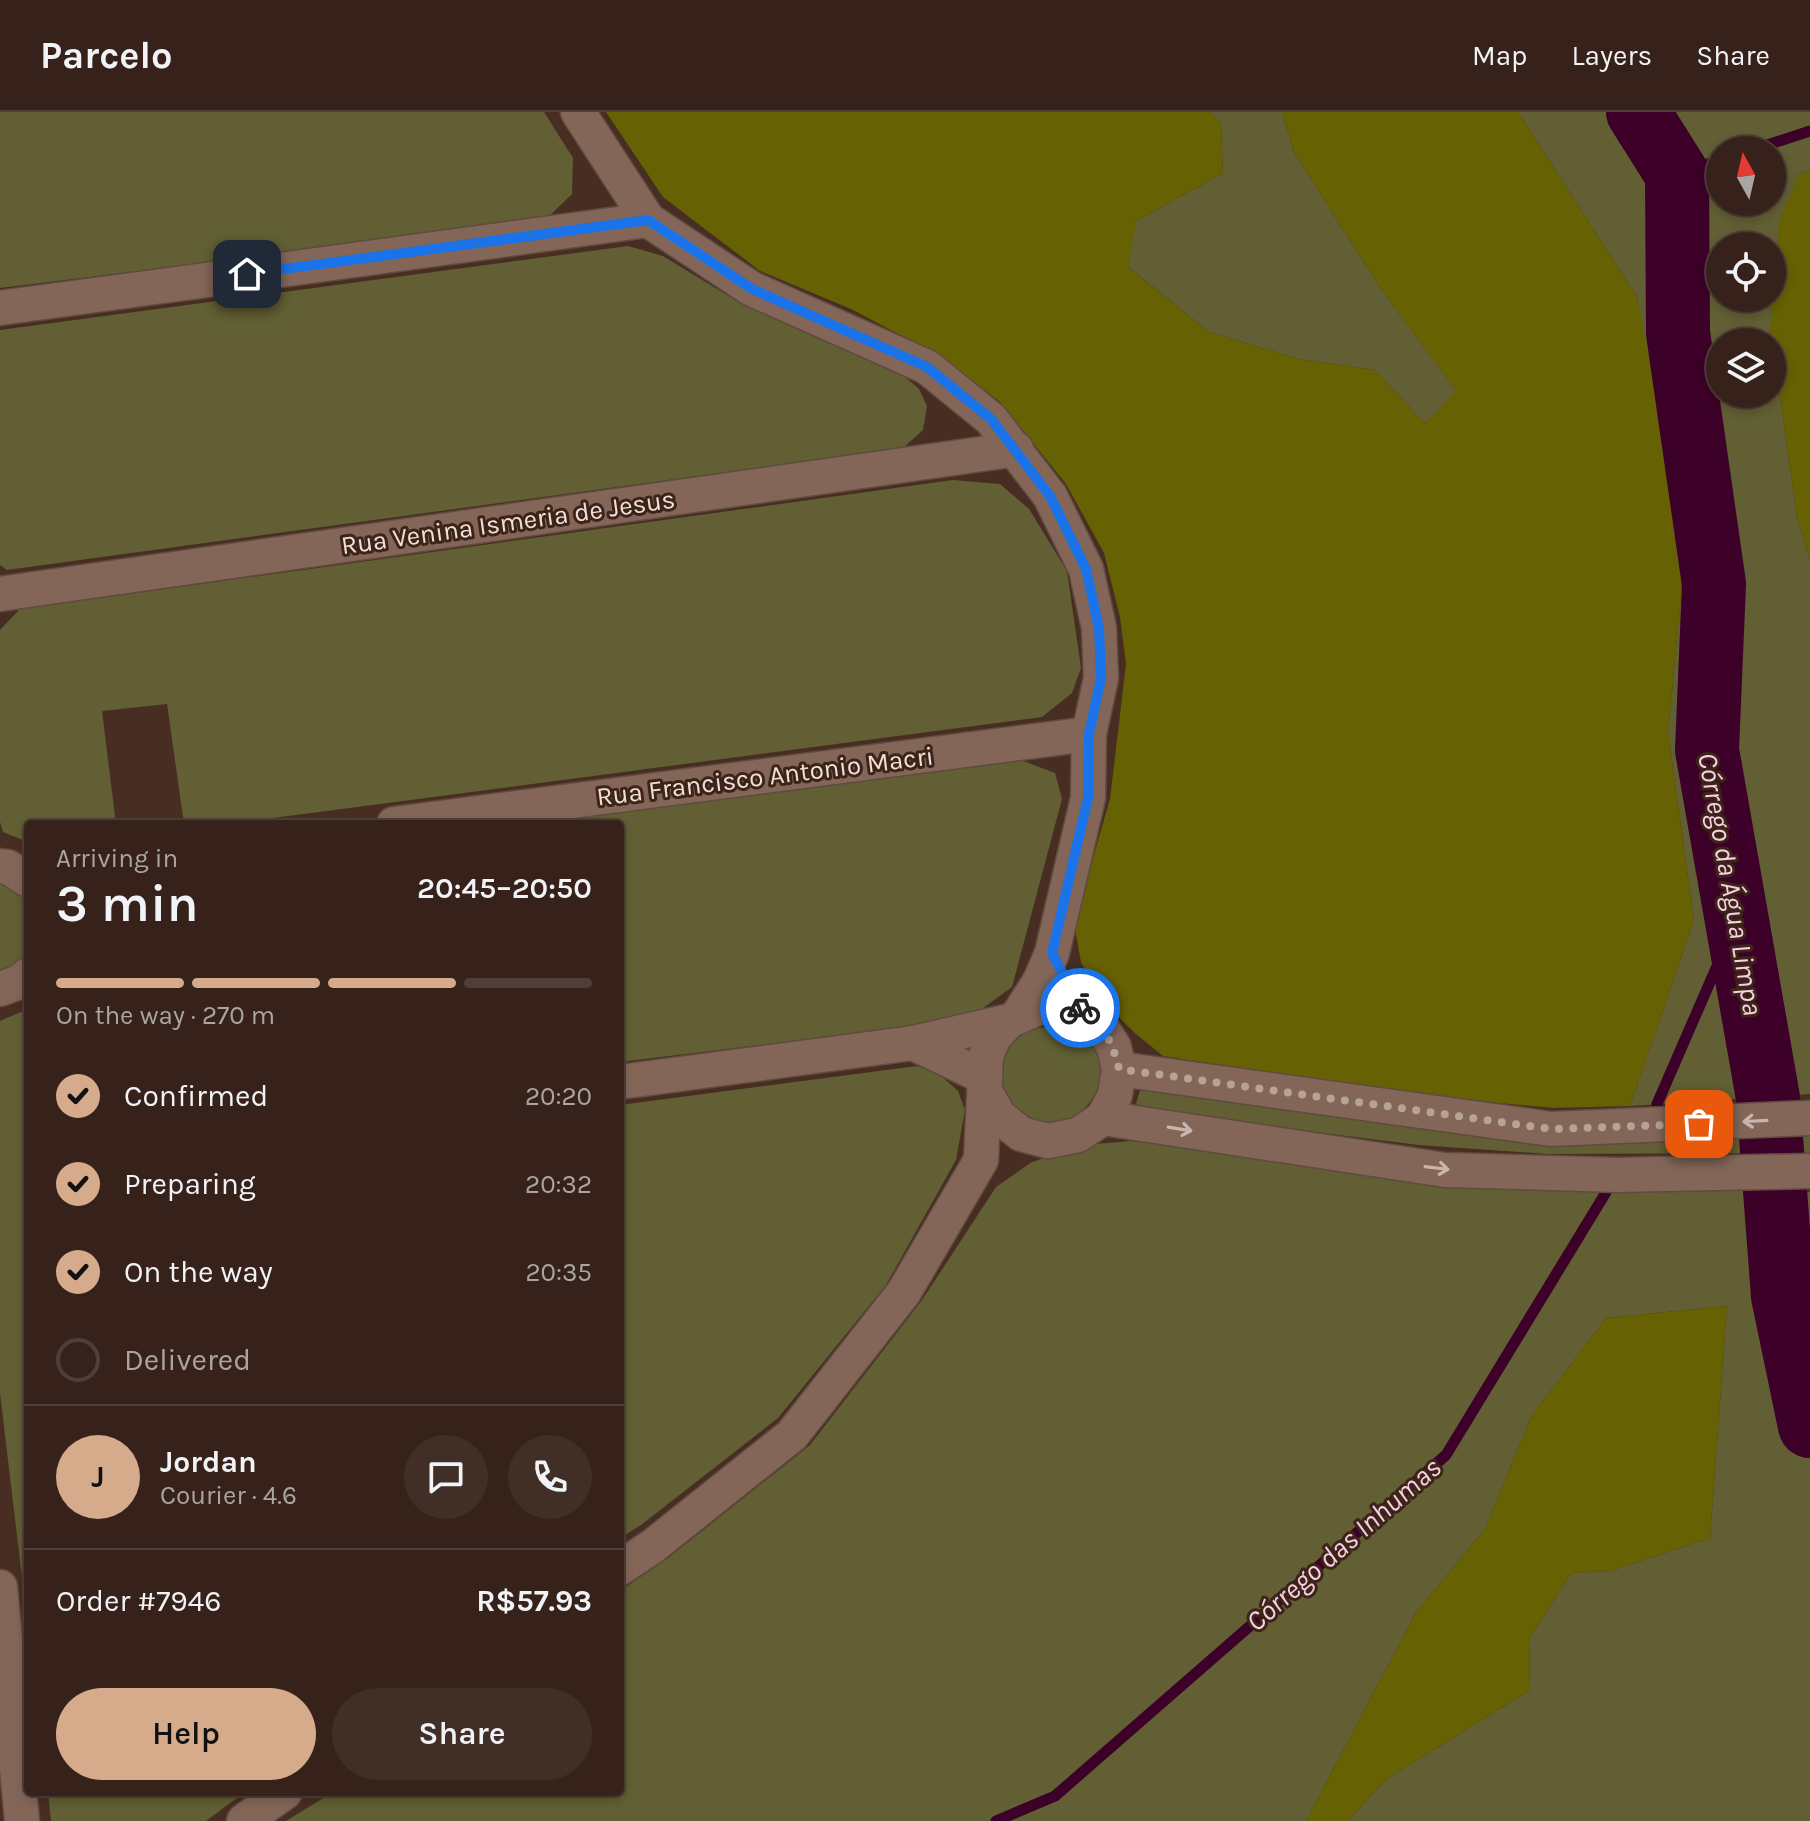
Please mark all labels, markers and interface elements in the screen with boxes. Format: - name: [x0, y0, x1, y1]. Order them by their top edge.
- text: Parcelo: [40, 33, 173, 78]
- text: Map: [1472, 39, 1527, 72]
- text: Layers: [1571, 39, 1652, 72]
- text: Share: [1696, 39, 1770, 72]
- north arrow: [1706, 136, 1786, 216]
- map controls: [1706, 136, 1786, 408]
- button: locate: [1706, 232, 1786, 312]
- pin: [213, 240, 281, 308]
- icon: home: [225, 252, 269, 296]
- button: layers: [1706, 328, 1786, 408]
- street label: Rua Venina Ismeria de Jesus: [339, 484, 677, 561]
- street label: Rua Francisco Antonio Macri: [595, 740, 935, 813]
- water label: Córrego da Água Limpa: [1691, 750, 1770, 1018]
- text: Arriving in: [56, 843, 178, 874]
- text: 20:45–20:50: [417, 870, 592, 906]
- text: 3 min: [56, 873, 199, 934]
- courier: [1040, 968, 1120, 1048]
- icon: bike: [1058, 986, 1102, 1030]
- text: On the way · 270 m: [56, 1000, 275, 1031]
- icon: check: [56, 1074, 100, 1118]
- text: Confirmed: [124, 1078, 268, 1114]
- text: 20:20: [525, 1081, 592, 1112]
- pin: [1665, 1090, 1733, 1158]
- icon: bag: [1677, 1102, 1721, 1146]
- one-way arrow: [1742, 1114, 1769, 1129]
- one-way arrow: [1167, 1122, 1192, 1137]
- one-way arrow: [1424, 1161, 1449, 1176]
- icon: check: [56, 1162, 100, 1206]
- text: Preparing: [124, 1166, 256, 1202]
- text: 20:32: [525, 1169, 592, 1200]
- icon: check: [56, 1250, 100, 1294]
- text: On the way: [124, 1254, 273, 1290]
- text: 20:35: [525, 1257, 592, 1288]
- text: Delivered: [124, 1342, 251, 1378]
- button: chat: [404, 1435, 488, 1519]
- button: phone: [508, 1435, 592, 1519]
- text: Jordan: [160, 1444, 257, 1480]
- water label: Córrego das Inhumas: [1239, 1451, 1447, 1638]
- text: J: [91, 1459, 105, 1495]
- text: Courier · 4.6: [160, 1480, 297, 1511]
- text: Order #7946: [56, 1583, 222, 1619]
- text: R$57.93: [476, 1583, 592, 1619]
- button: Help: [56, 1688, 316, 1780]
- button: Share: [332, 1688, 592, 1780]

